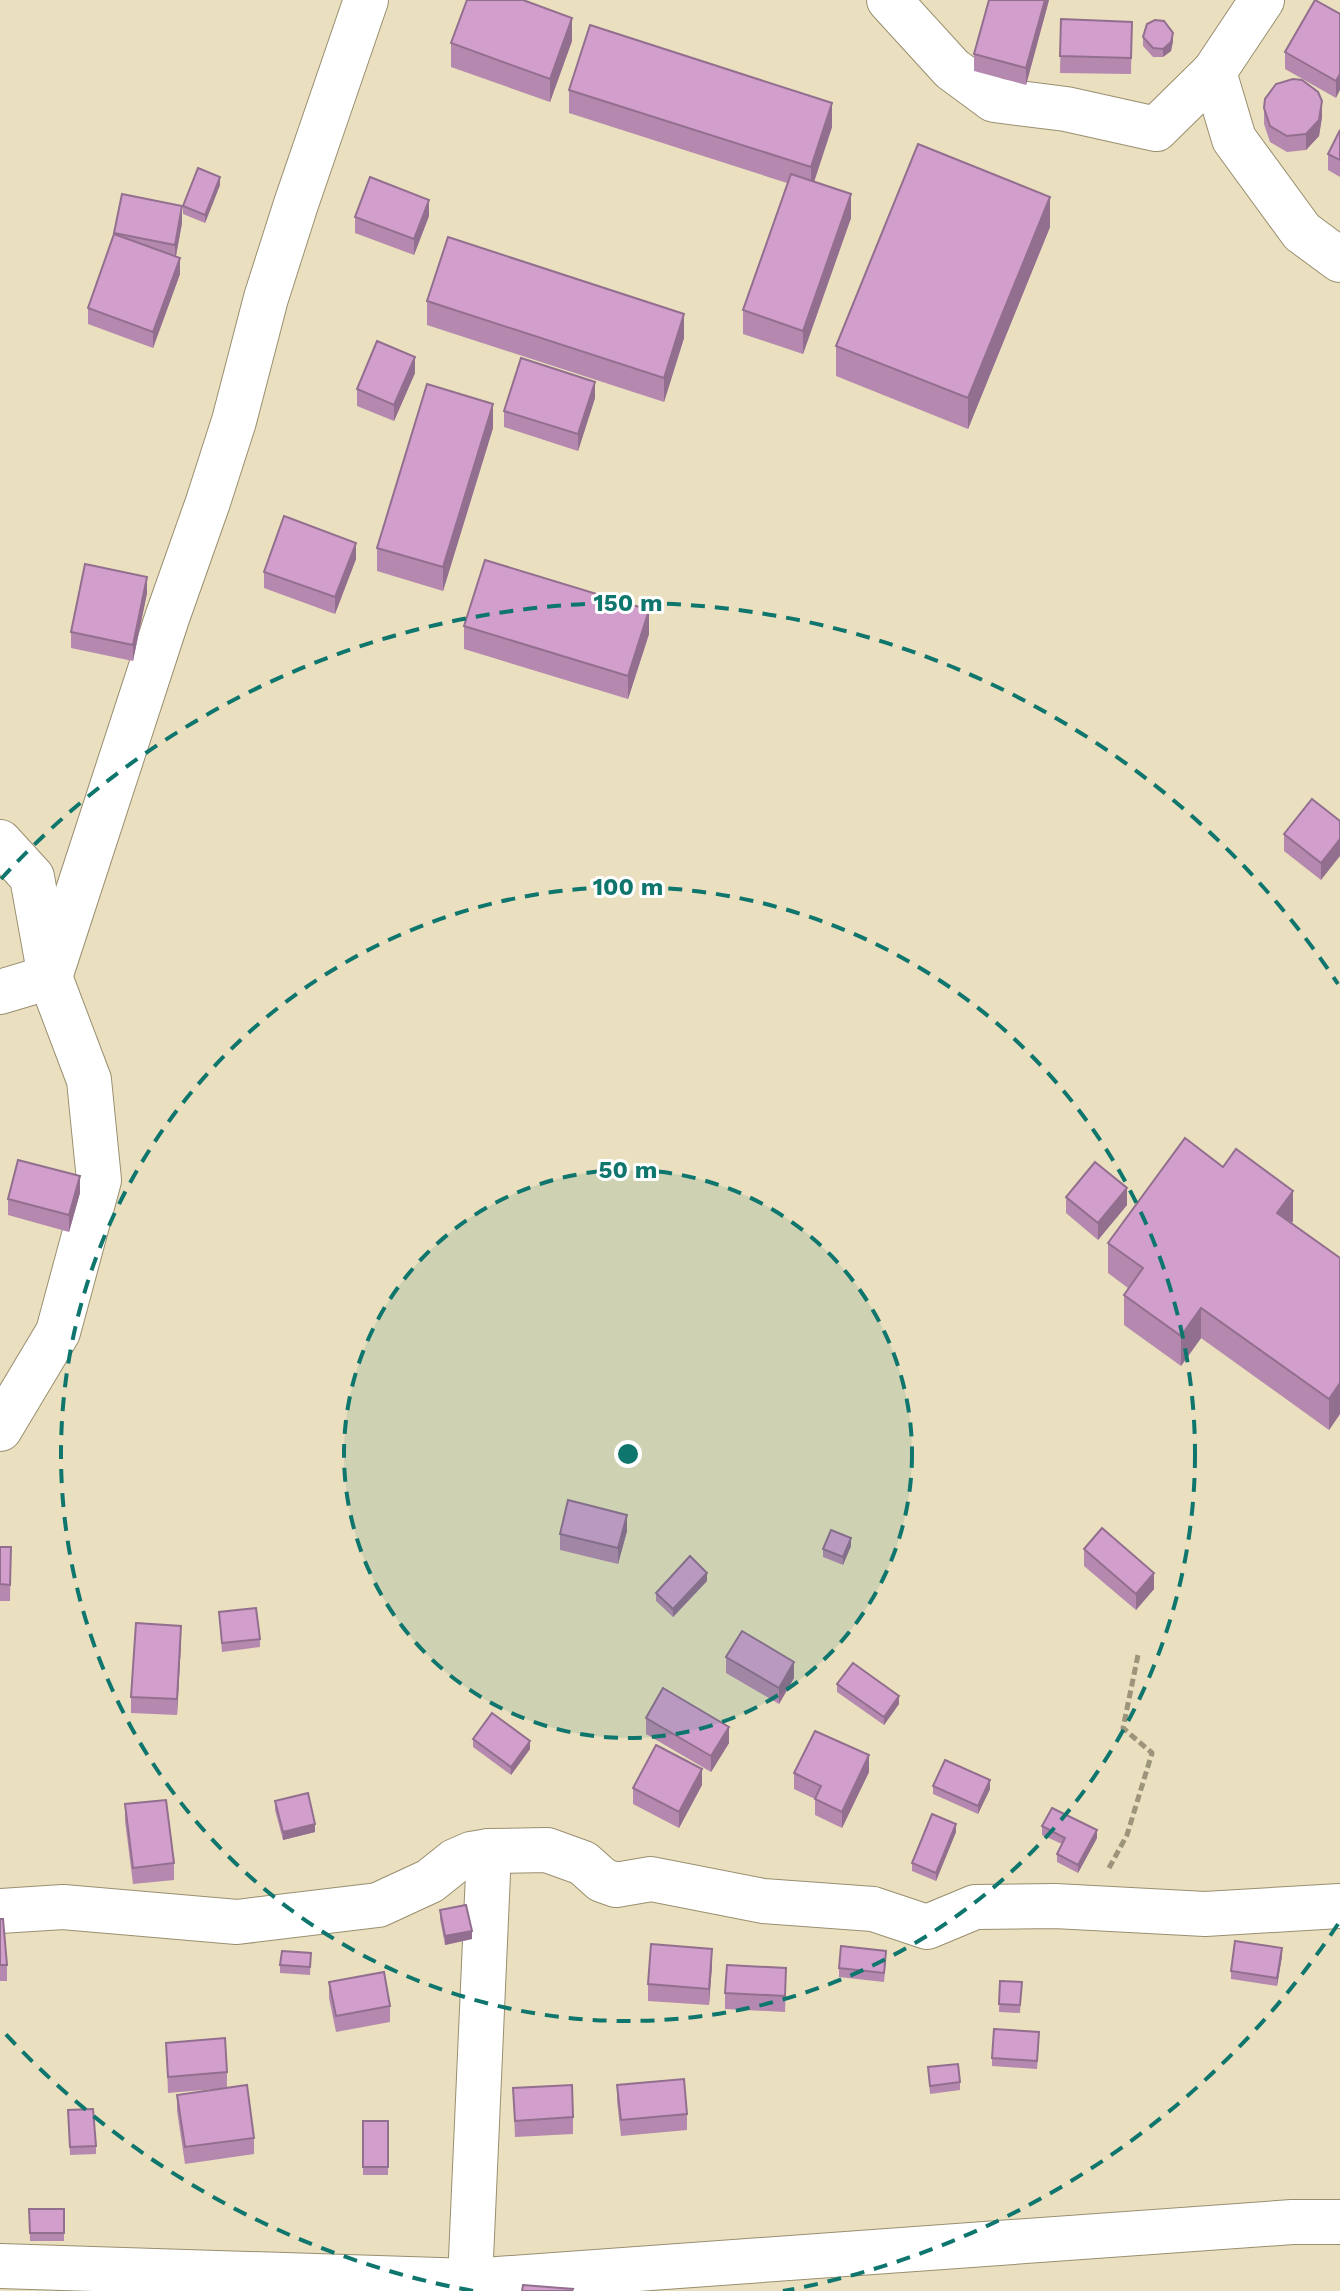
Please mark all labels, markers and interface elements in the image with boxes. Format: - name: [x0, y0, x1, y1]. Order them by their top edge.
- text: 150 m: [593, 589, 663, 617]
- text: 100 m: [593, 873, 663, 901]
- text: 50 m: [599, 1156, 657, 1184]
- centre of rings: [614, 1440, 642, 1468]

